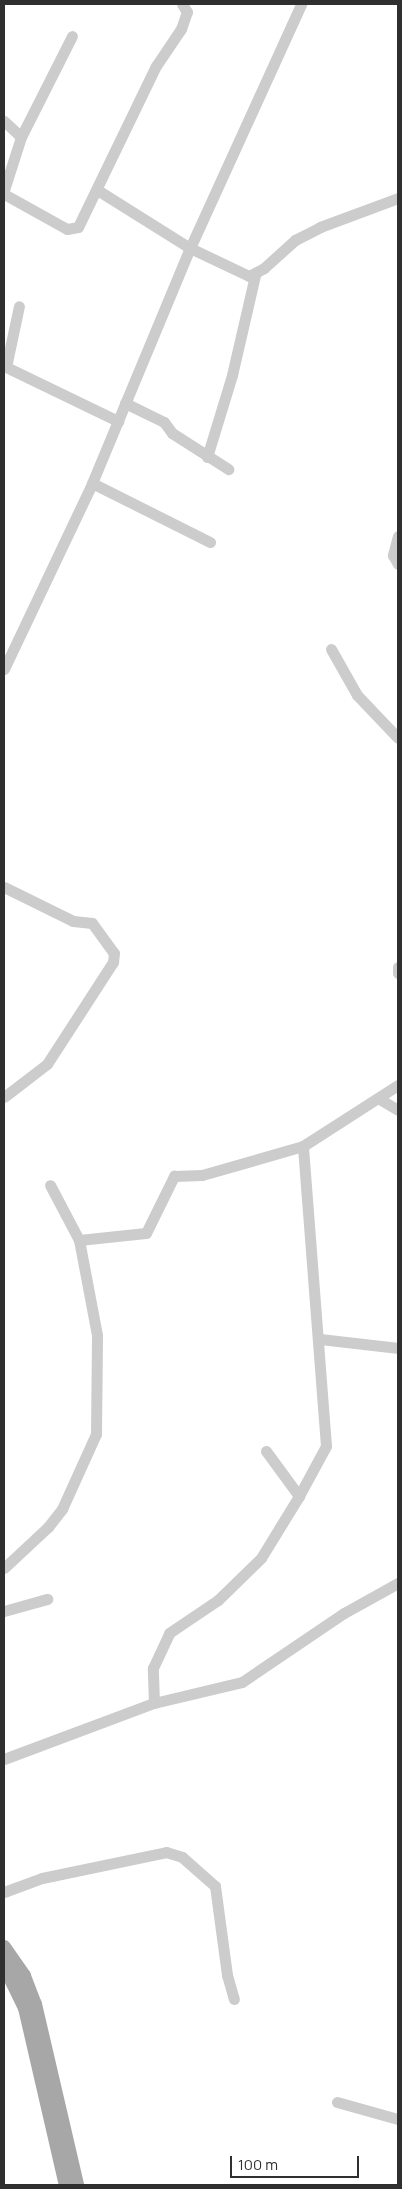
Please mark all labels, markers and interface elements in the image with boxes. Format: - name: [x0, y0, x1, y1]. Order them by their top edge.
- scale bar: [232, 2146, 361, 2178]
- text: 100 m: [238, 2154, 278, 2175]

